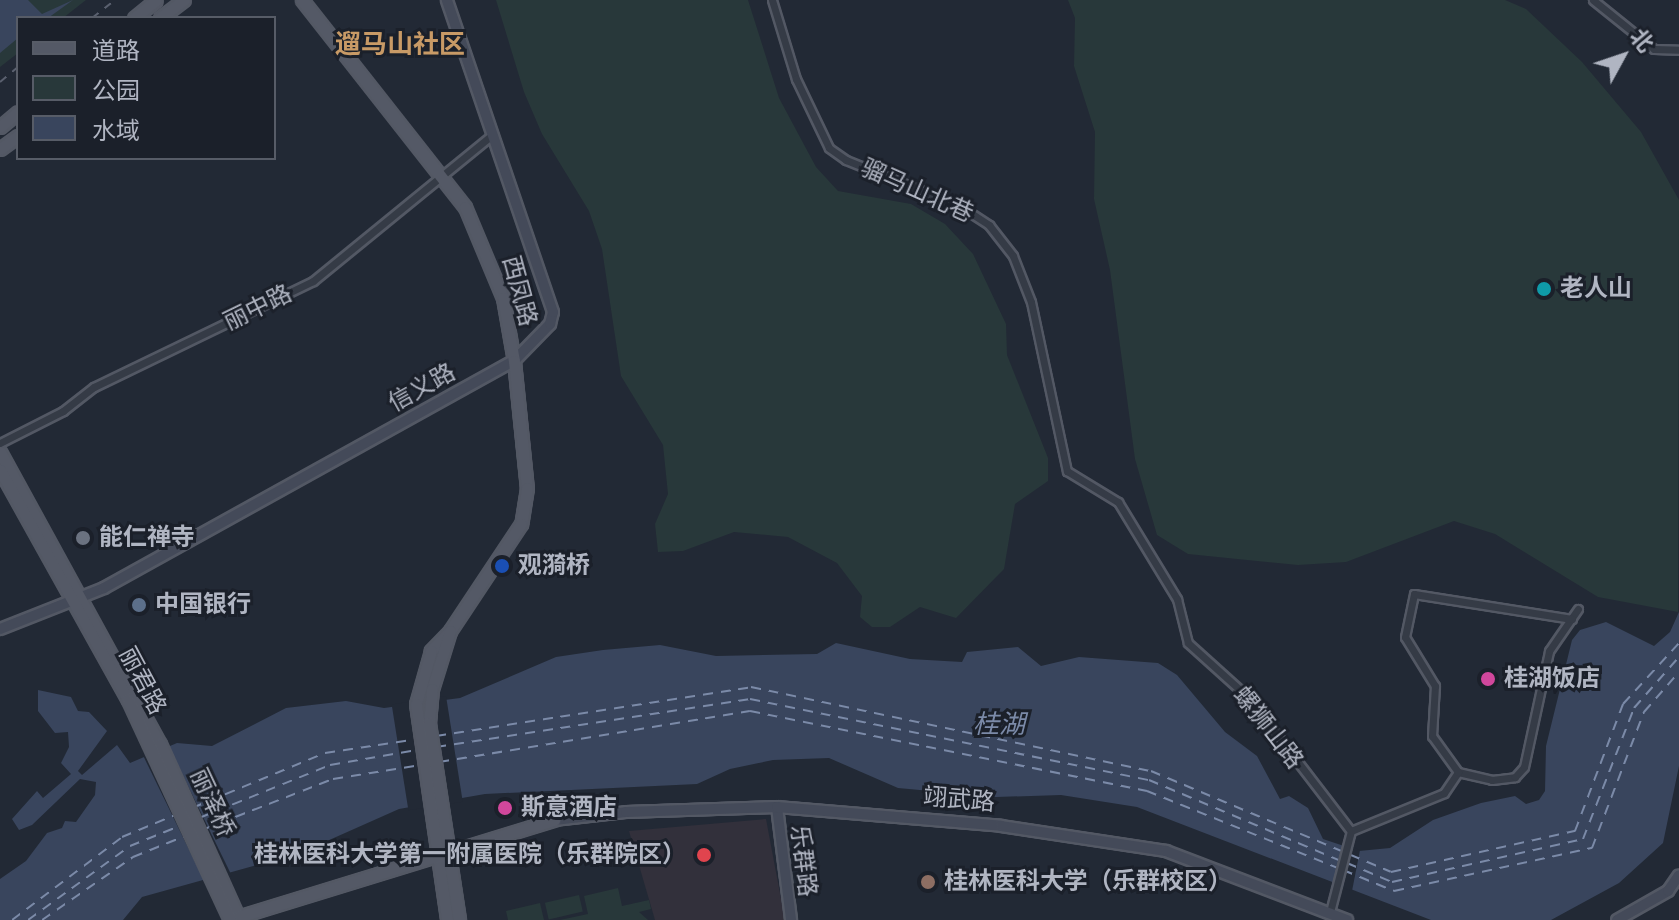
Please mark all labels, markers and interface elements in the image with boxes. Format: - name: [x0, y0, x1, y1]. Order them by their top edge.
- legend: [16, 16, 276, 160]
- north arrow: [1583, 16, 1663, 96]
- text: 北: [1625, 24, 1658, 57]
- district label: 遛马山社区: [335, 29, 465, 61]
- text: 道路: [92, 37, 140, 65]
- text: 公园: [92, 77, 140, 105]
- text: 水域: [92, 117, 140, 145]
- street label: 骝马山北巷: [856, 153, 978, 229]
- street label: 西凤路: [496, 252, 542, 330]
- place label: 老人山: [1560, 275, 1632, 303]
- street label: 丽中路: [219, 279, 297, 337]
- marker: 老人山: [1535, 280, 1553, 298]
- street label: 信义路: [384, 358, 460, 418]
- place label: 能仁禅寺: [99, 524, 195, 552]
- marker: 能仁禅寺: [74, 529, 92, 547]
- place label: 观漪桥: [518, 552, 590, 580]
- marker: 观漪桥: [493, 557, 511, 575]
- place label: 中国银行: [155, 591, 251, 619]
- marker: 中国银行: [130, 596, 148, 614]
- street label: 丽君路: [112, 642, 172, 720]
- place label: 桂湖饭店: [1504, 665, 1600, 693]
- marker: 桂湖饭店: [1479, 670, 1497, 688]
- street label: 螺狮山路: [1227, 681, 1309, 775]
- water label: 桂湖: [973, 709, 1025, 741]
- street label: 丽泽桥: [184, 764, 240, 842]
- street label: 翊武路: [922, 783, 996, 817]
- place label: 斯意酒店: [521, 794, 617, 822]
- marker: 斯意酒店: [496, 799, 514, 817]
- street label: 乐群路: [784, 824, 822, 898]
- place label: 桂林医科大学第一附属医院（乐群院区）: [254, 841, 686, 869]
- marker: 桂林医科大学第一附属医院（乐群院区）: [693, 844, 715, 866]
- place label: 桂林医科大学（乐群校区）: [944, 868, 1232, 896]
- marker: 桂林医科大学（乐群校区）: [919, 873, 937, 891]

